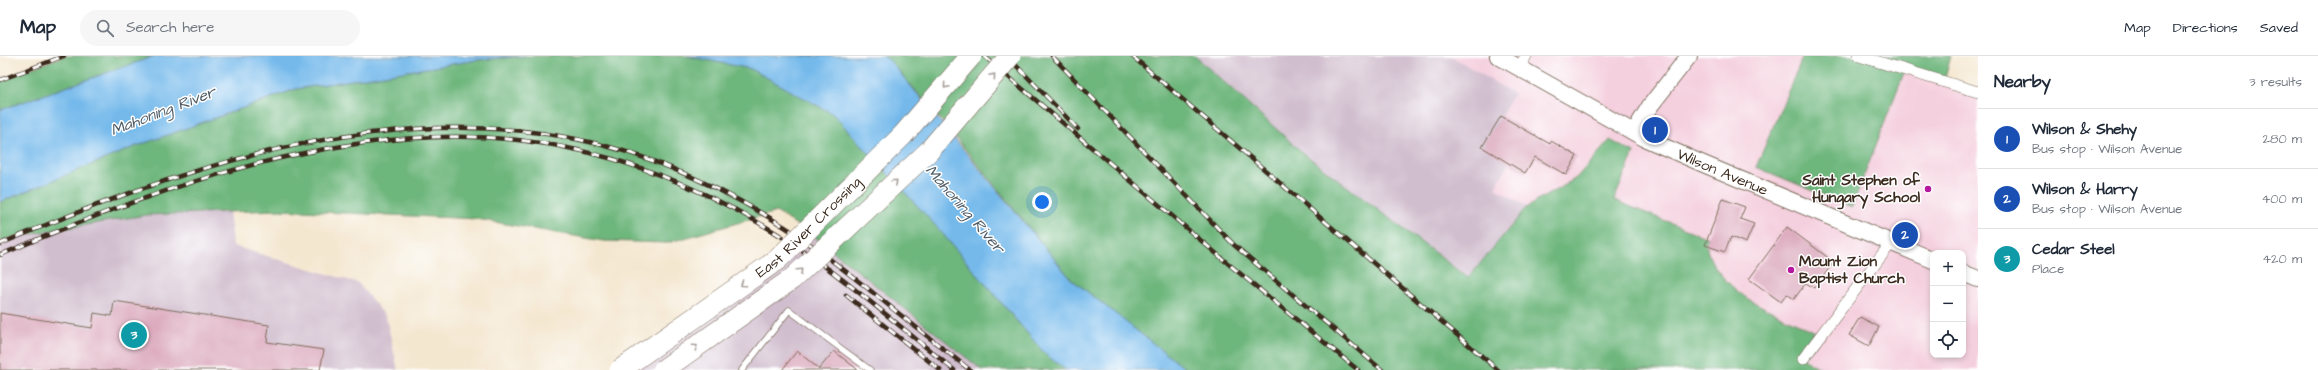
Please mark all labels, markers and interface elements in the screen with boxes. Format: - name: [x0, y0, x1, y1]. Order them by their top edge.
- search box: [80, 10, 360, 46]
- text: Map: [20, 14, 56, 41]
- icon: search: [94, 17, 116, 39]
- text: Search here: [126, 17, 215, 38]
- text: Map: [2124, 18, 2151, 38]
- text: Directions: [2173, 18, 2238, 38]
- text: Saved: [2260, 18, 2298, 38]
- text: Nearby: [1994, 70, 2051, 94]
- text: 3 results: [2249, 73, 2302, 91]
- one-way arrow: [988, 74, 995, 81]
- water label: Mahoning River: [107, 80, 221, 142]
- one-way arrow: [943, 81, 950, 88]
- pin: 1: [1642, 115, 1668, 145]
- text: Wilson & Shehy: [2032, 119, 2137, 140]
- text: 1: [2006, 130, 2008, 148]
- text: 280 m: [2263, 130, 2302, 148]
- text: Bus stop · Wilson Avenue: [2032, 140, 2182, 158]
- street label: Wilson Avenue: [1674, 143, 1771, 200]
- water label: Mahoning River: [920, 160, 1011, 260]
- place label: Saint Stephen of Hungary School: [1801, 170, 1921, 210]
- street label: East River Crossing: [751, 171, 867, 283]
- one-way arrow: [890, 179, 898, 187]
- text: Wilson & Harry: [2032, 179, 2138, 200]
- marker: Saint Stephen of Hungary School: [1923, 184, 1933, 194]
- text: 2: [2003, 190, 2011, 208]
- text: 400 m: [2261, 190, 2302, 208]
- your location: [1032, 192, 1052, 212]
- text: Bus stop · Wilson Avenue: [2032, 200, 2182, 218]
- pin: 2: [1892, 220, 1918, 250]
- text: Cedar Steel: [2032, 239, 2115, 260]
- map controls: [1930, 250, 1966, 358]
- button: +: [1930, 250, 1966, 286]
- text: 3: [2004, 250, 2010, 268]
- text: 420 m: [2262, 250, 2302, 268]
- place label: Mount Zion Baptist Church: [1799, 251, 1905, 289]
- text: Place: [2032, 260, 2064, 278]
- marker: Mount Zion Baptist Church: [1786, 265, 1796, 275]
- one-way arrow: [795, 268, 803, 276]
- one-way arrow: [740, 279, 747, 287]
- button: −: [1930, 286, 1966, 322]
- pin: 3: [121, 320, 147, 350]
- button: locate: [1930, 322, 1966, 358]
- one-way arrow: [691, 344, 698, 352]

